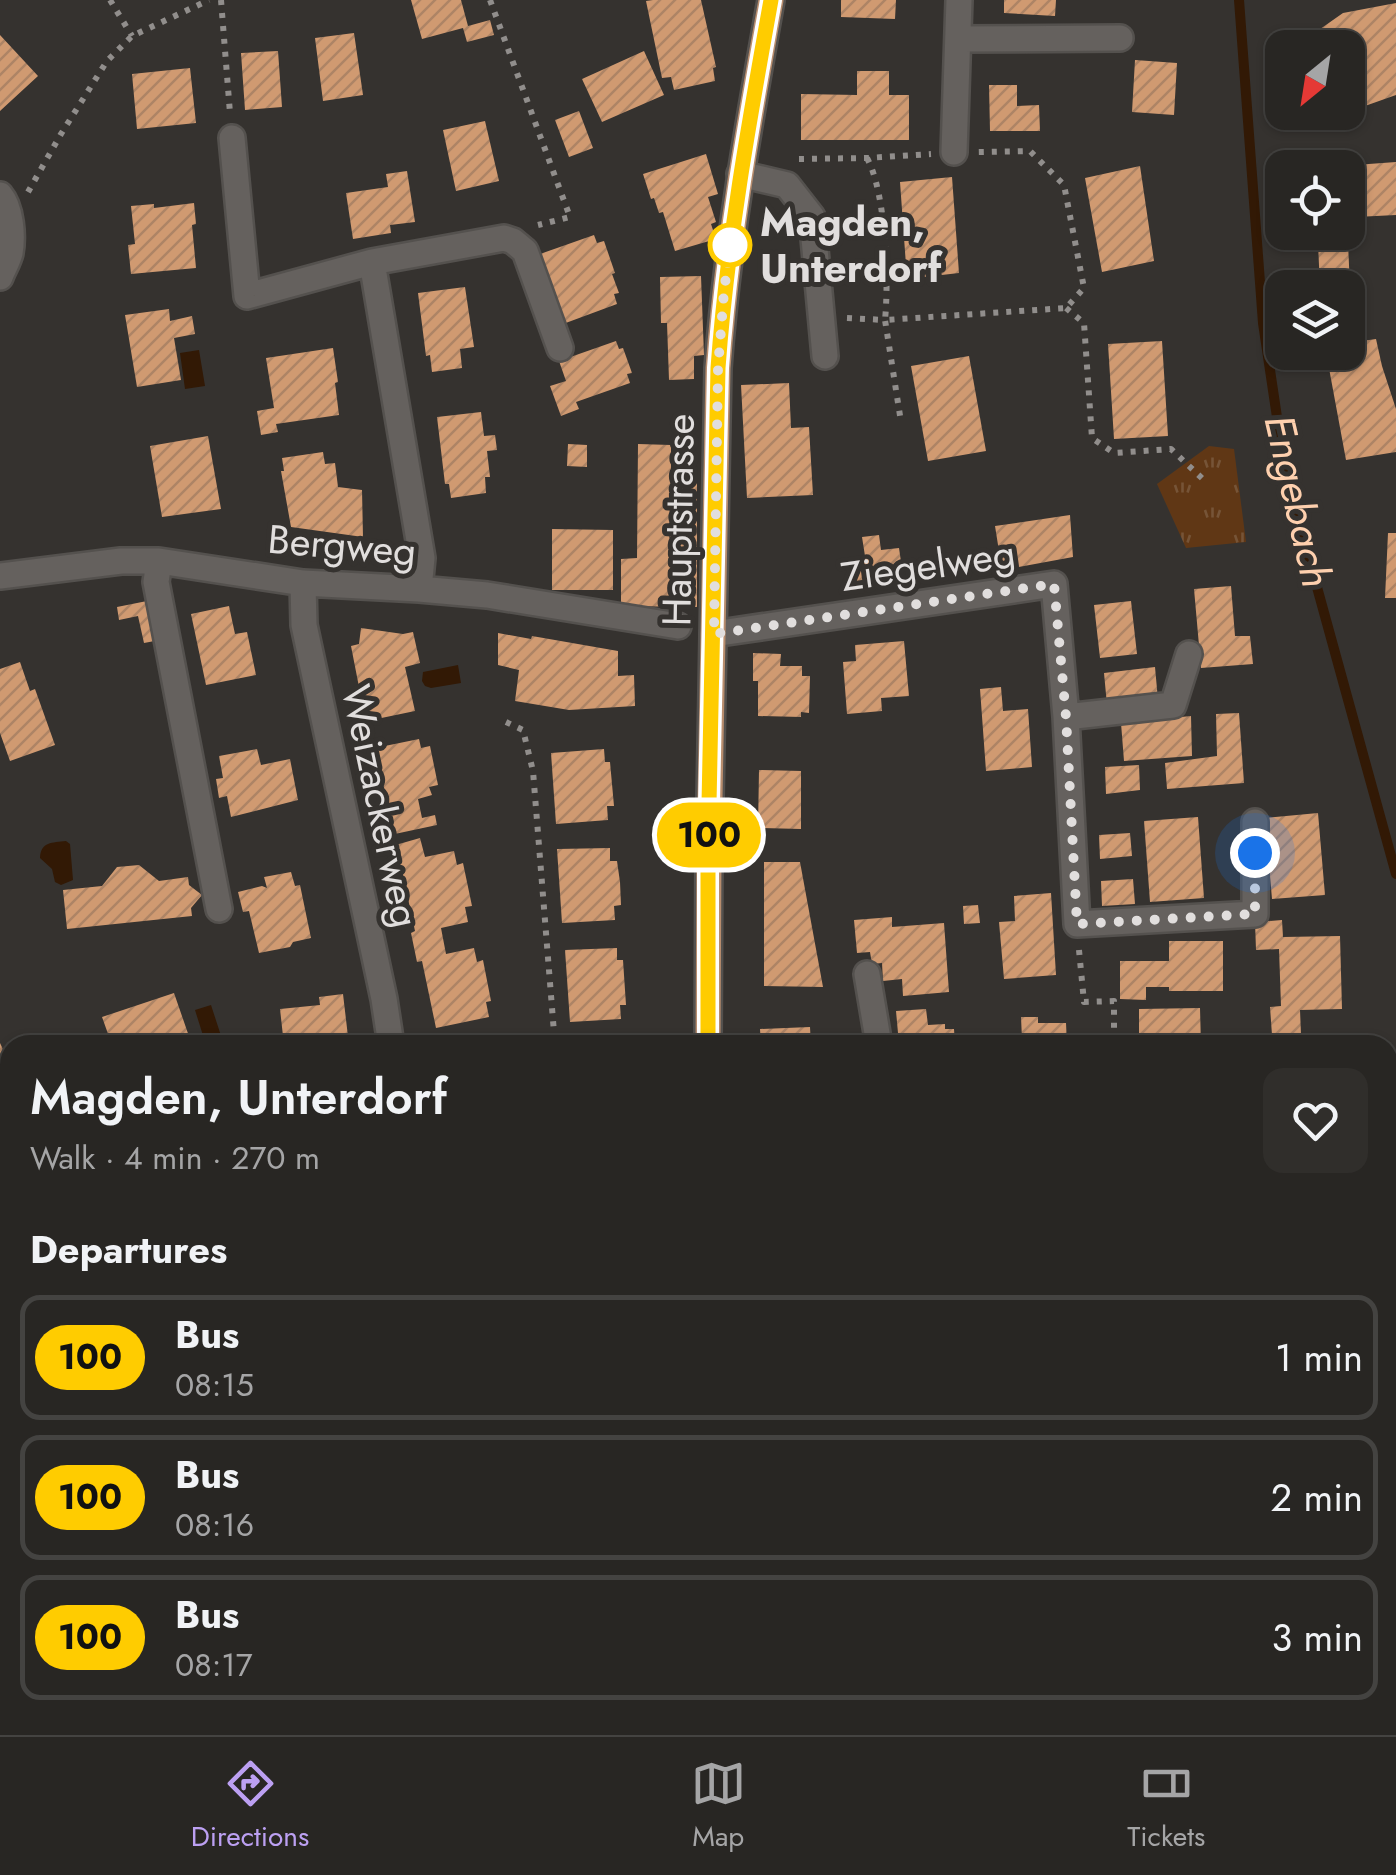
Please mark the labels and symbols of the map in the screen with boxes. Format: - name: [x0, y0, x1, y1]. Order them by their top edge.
- north arrow: [1265, 30, 1365, 130]
- place label: Magden, Unterdorf: [760, 193, 944, 297]
- marker: Magden, Unterdorf: [709, 224, 751, 266]
- water label: Engebach: [1249, 409, 1347, 593]
- street label: Hauptstrasse: [647, 413, 709, 627]
- street label: Bergweg: [265, 510, 419, 580]
- street label: Ziegelweg: [837, 524, 1019, 606]
- street label: Weizackerweg: [327, 679, 435, 933]
- line badge: 100: [652, 802, 766, 868]
- your location: [1230, 828, 1280, 878]

